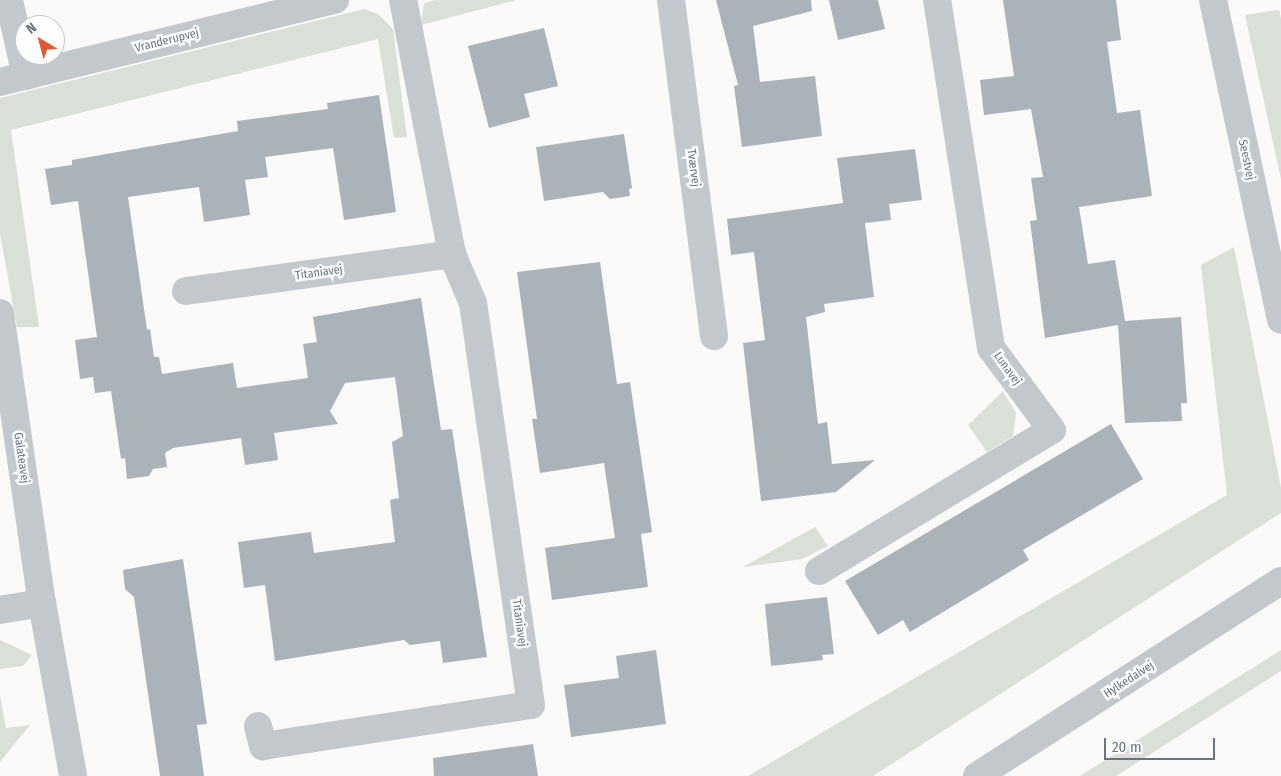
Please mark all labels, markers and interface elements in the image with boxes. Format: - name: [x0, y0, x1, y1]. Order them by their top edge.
- north arrow: [15, 15, 65, 65]
- text: N: [23, 19, 40, 38]
- street label: Vranderupvej: [134, 26, 200, 56]
- street label: Seestvej: [1235, 138, 1257, 182]
- street label: Tværvej: [684, 148, 702, 188]
- street label: Titaniavej: [294, 263, 344, 283]
- street label: Lunavej: [990, 350, 1024, 388]
- street label: Galateavej: [10, 432, 32, 484]
- street label: Titaniavej: [509, 598, 529, 648]
- street label: Hylkedalvej: [1101, 659, 1157, 701]
- scale bar: [1106, 728, 1217, 760]
- text: 20 m: [1112, 738, 1142, 756]

